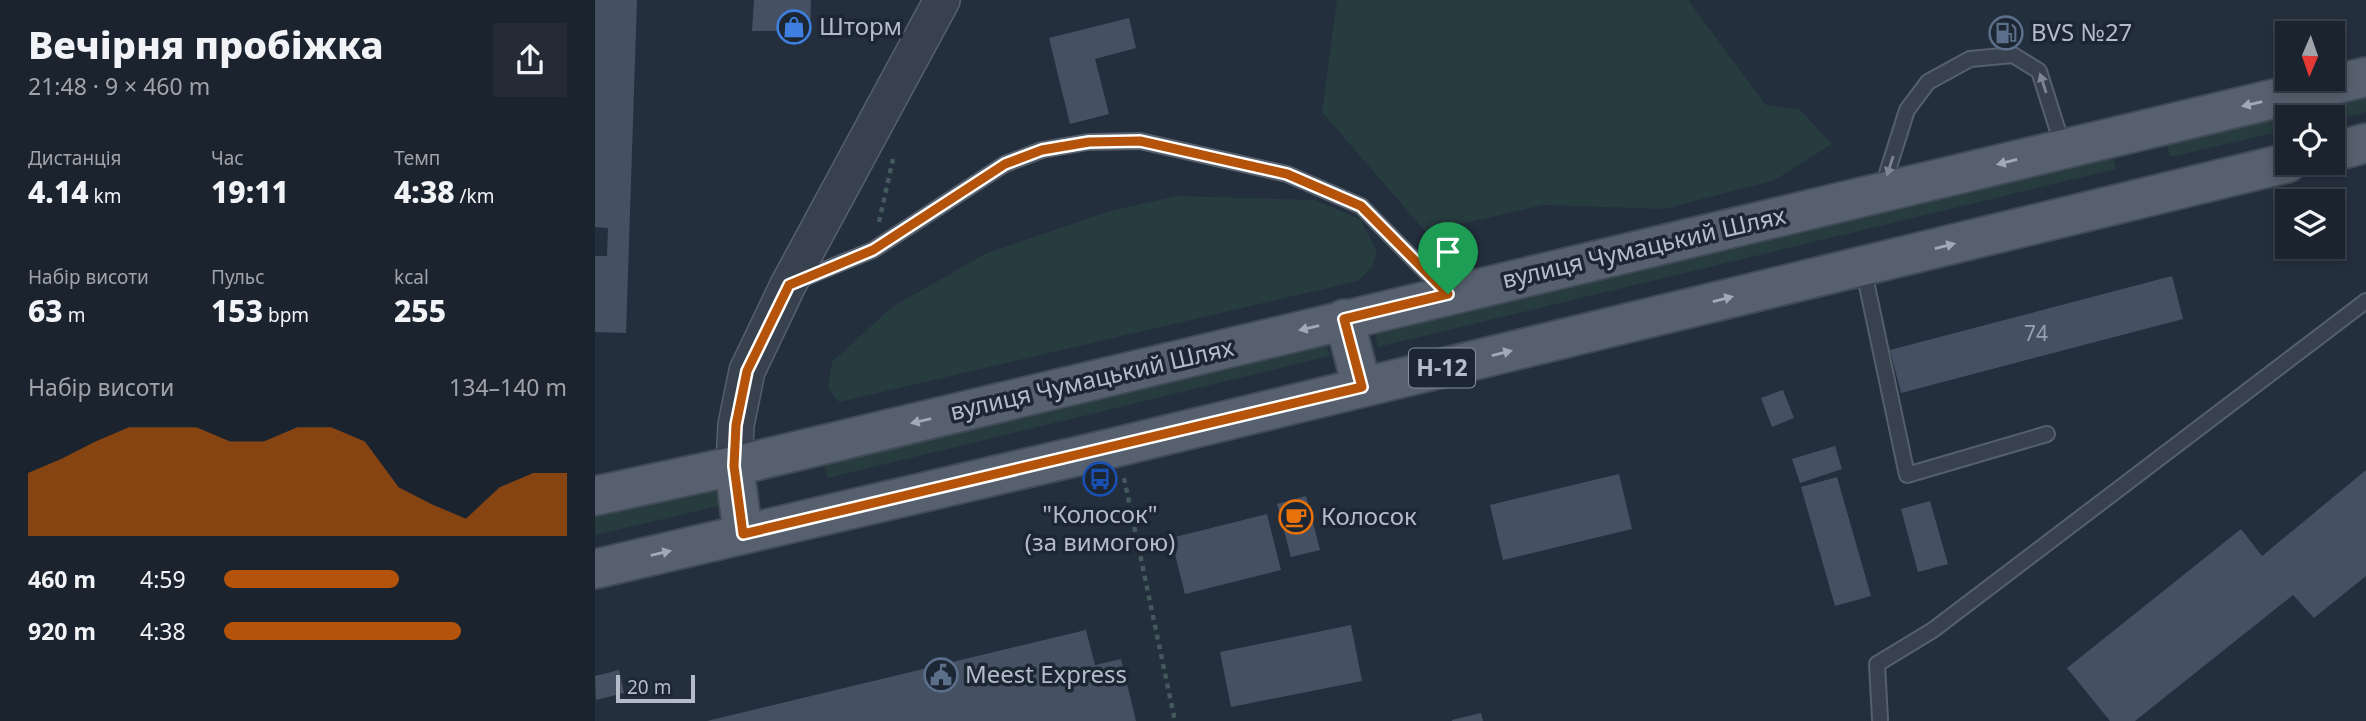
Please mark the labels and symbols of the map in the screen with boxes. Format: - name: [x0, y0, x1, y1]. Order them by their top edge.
- shop icon: Шторм: [775, 8, 813, 46]
- place label: Шторм: [819, 9, 902, 42]
- fuel station icon: BVS №27: [1987, 14, 2025, 52]
- place label: BVS №27: [2031, 15, 2132, 48]
- north arrow: [2275, 21, 2345, 91]
- one-way arrow: [2037, 73, 2047, 94]
- one-way arrow: [2241, 99, 2263, 110]
- one-way arrow: [1884, 155, 1895, 176]
- one-way arrow: [1996, 157, 2018, 168]
- street label: вулиця Чумацький Шлях: [1499, 198, 1789, 295]
- pin: [1418, 222, 1478, 294]
- one-way arrow: [1934, 240, 1956, 251]
- one-way arrow: [1713, 294, 1735, 305]
- house number: 74: [2024, 319, 2048, 347]
- one-way arrow: [1297, 323, 1319, 334]
- street label: вулиця Чумацький Шлях: [947, 330, 1237, 427]
- one-way arrow: [1491, 347, 1513, 358]
- road number: Н-12: [1409, 348, 1475, 388]
- one-way arrow: [909, 416, 931, 427]
- bus stop icon: "Колосок" (за вимогою): [1081, 460, 1119, 498]
- place label: "Колосок" (за вимогою): [1025, 497, 1175, 558]
- cafe icon: Колосок: [1277, 498, 1315, 536]
- place label: Колосок: [1321, 499, 1417, 532]
- one-way arrow: [650, 547, 672, 558]
- public building icon: Meest Express: [922, 656, 960, 694]
- place label: Meest Express: [965, 657, 1127, 690]
- scale bar: [616, 672, 695, 704]

